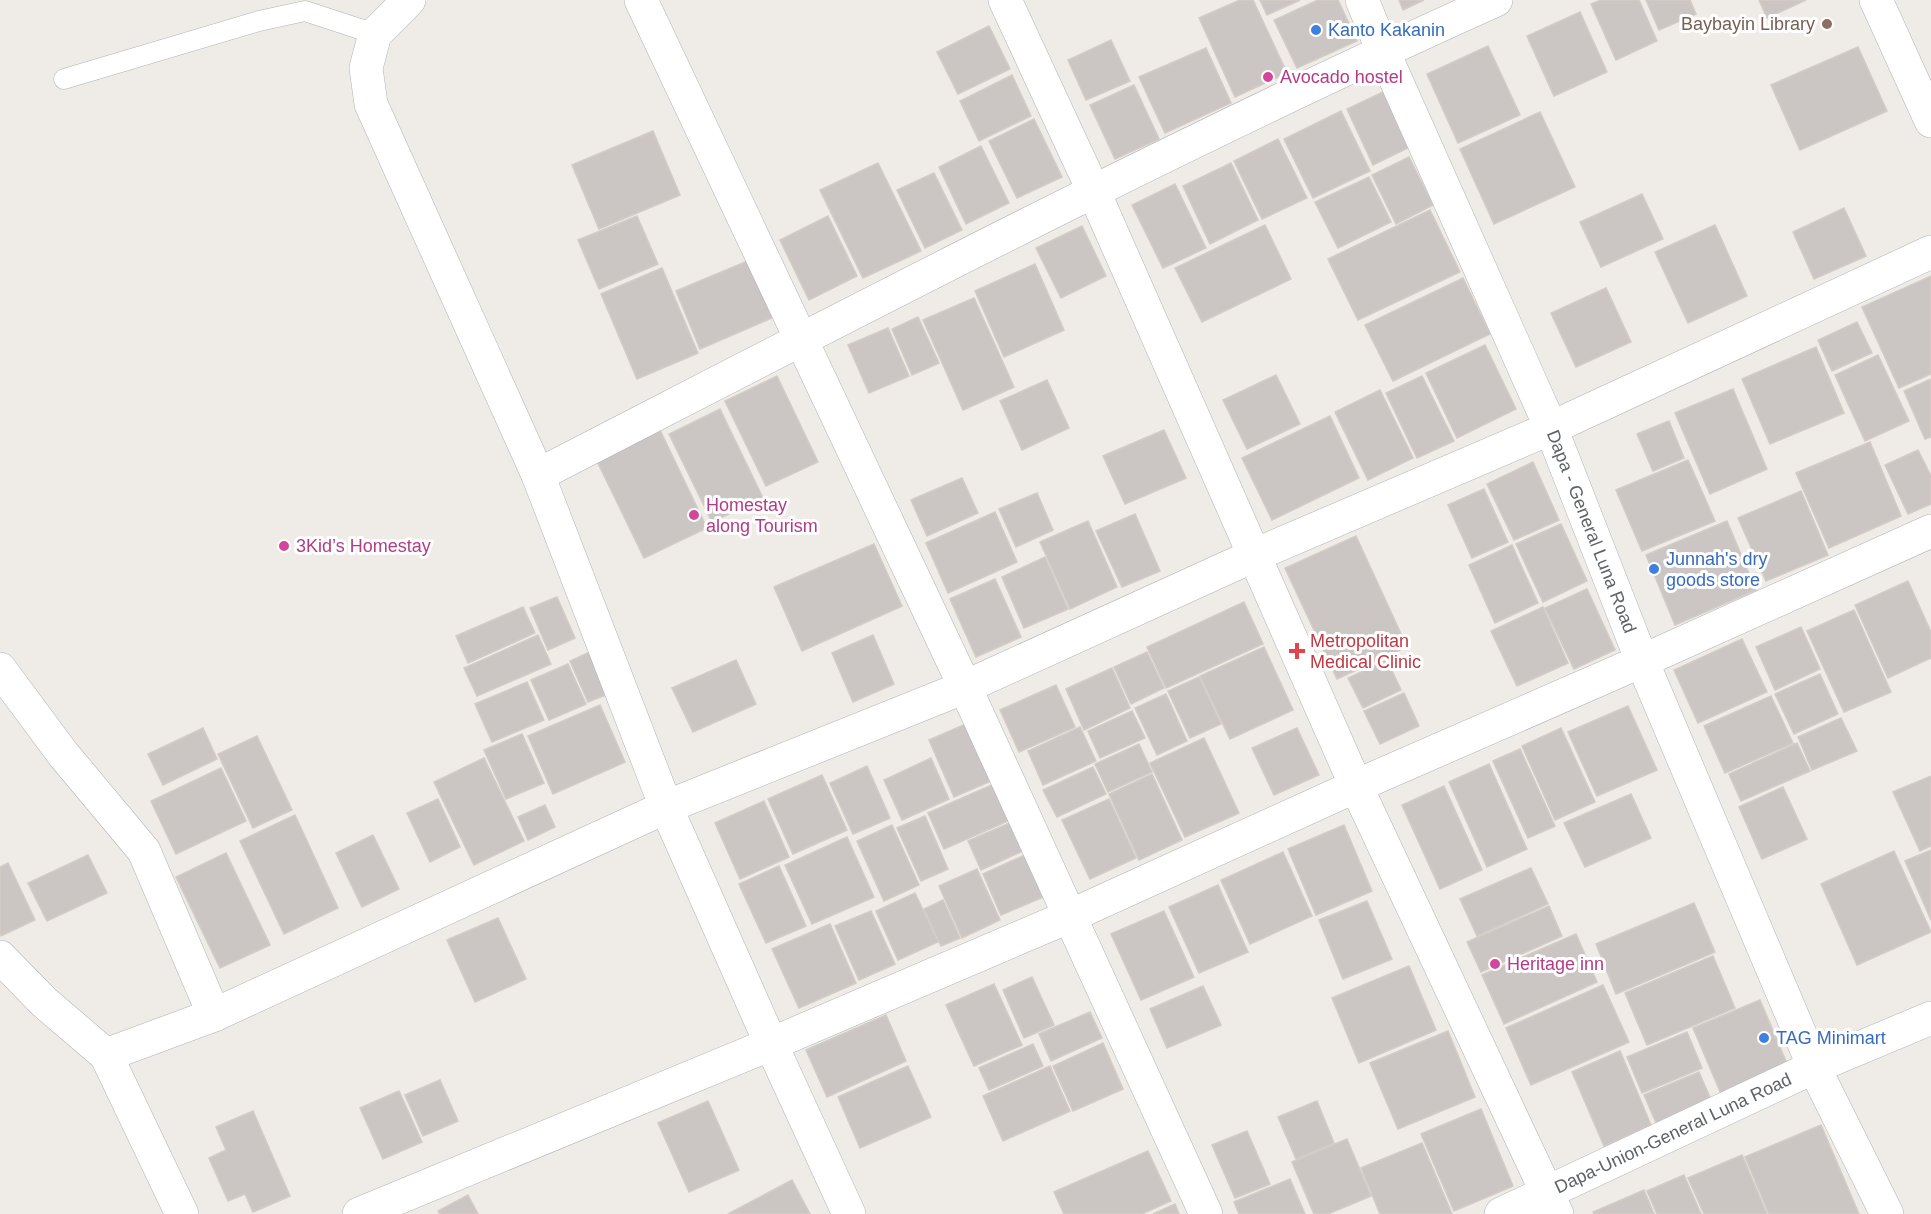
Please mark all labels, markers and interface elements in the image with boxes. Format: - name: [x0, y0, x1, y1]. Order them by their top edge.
- place label: Baybayin Library: [1681, 14, 1815, 34]
- marker: Baybayin Library: [1820, 17, 1834, 31]
- place label: Kanto Kakanin: [1328, 20, 1445, 40]
- marker: Kanto Kakanin: [1309, 23, 1323, 37]
- place label: Avocado hostel: [1280, 67, 1403, 87]
- marker: Avocado hostel: [1261, 70, 1275, 84]
- street label: Dapa - General Luna Road: [1543, 427, 1640, 636]
- place label: Homestay along Tourism: [706, 495, 818, 536]
- marker: Homestay along Tourism: [687, 508, 701, 522]
- place label: 3Kid’s Homestay: [296, 536, 431, 556]
- marker: 3Kid’s Homestay: [277, 539, 291, 553]
- place label: Junnah's dry goods store: [1666, 549, 1768, 590]
- marker: Junnah's dry goods store: [1647, 562, 1661, 576]
- place label: Metropolitan Medical Clinic: [1310, 631, 1421, 672]
- marker: Metropolitan Medical Clinic: [1288, 642, 1306, 660]
- place label: Heritage inn: [1507, 954, 1604, 974]
- marker: Heritage inn: [1488, 957, 1502, 971]
- place label: TAG Minimart: [1776, 1028, 1886, 1048]
- marker: TAG Minimart: [1757, 1031, 1771, 1045]
- street label: Dapa-Union-General Luna Road: [1551, 1069, 1795, 1197]

